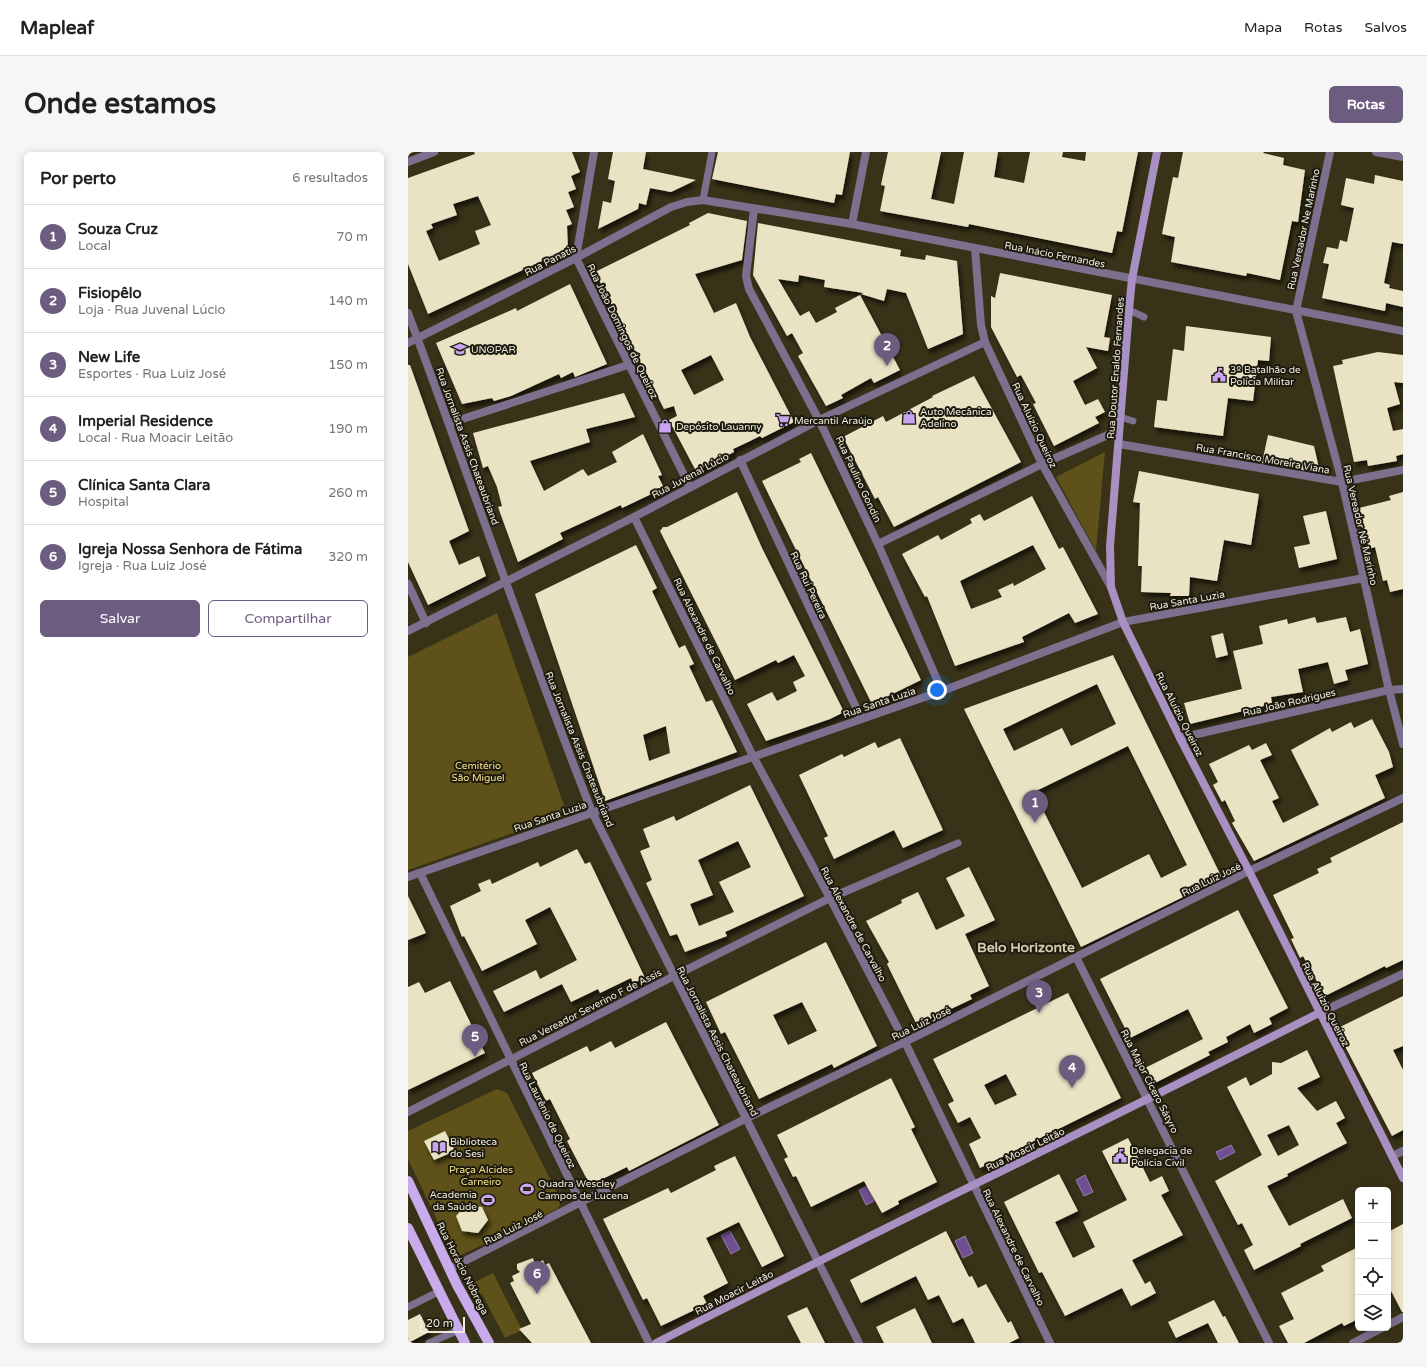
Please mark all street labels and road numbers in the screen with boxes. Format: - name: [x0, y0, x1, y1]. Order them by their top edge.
- street label: Rua Vereador Ne Marinho: [1285, 168, 1323, 291]
- street label: Rua Inácio Fernandes: [1004, 239, 1106, 271]
- street label: Rua Panatis: [523, 243, 578, 279]
- street label: Rua João Domingos de Queiroz: [584, 262, 660, 401]
- street label: Rua Doutor Enaldo Fernandes: [1105, 296, 1127, 440]
- street label: Rua Jornalista Assis Chateaubriand: [433, 366, 501, 527]
- street label: Rua Aluízio Queiroz: [1009, 381, 1059, 470]
- street label: Rua Paulino Gondin: [833, 434, 883, 525]
- street label: Rua Francisco Moreira Viana: [1195, 441, 1331, 477]
- street label: Rua Juvenal Lúcio: [650, 450, 731, 501]
- street label: Rua Vereador Né Marinho: [1340, 464, 1380, 587]
- street label: Rua Rui Pereira: [787, 550, 829, 621]
- street label: Rua Alexandre de Carvalho: [670, 576, 738, 697]
- street label: Rua Santa Luzia: [1149, 588, 1226, 614]
- street label: Rua Jornalista Assis Chateaubriand: [542, 670, 616, 829]
- street label: Rua Aluízio Queiroz: [1153, 670, 1206, 759]
- street label: Rua Santa Luzia: [841, 685, 917, 721]
- street label: Rua João Rodrigues: [1242, 686, 1337, 720]
- street label: Rua Santa Luzia: [512, 799, 588, 835]
- street label: Rua Luiz José: [1180, 860, 1243, 899]
- street label: Rua Alexandre de Carvalho: [818, 865, 889, 984]
- street label: Rua Aluízio Queiroz: [1299, 960, 1352, 1049]
- street label: Rua Jornalista Assis Chateaubriand: [674, 964, 760, 1118]
- street label: Rua Vereador Severino F de Assis: [517, 966, 664, 1049]
- street label: Rua Luiz José: [890, 1004, 953, 1043]
- street label: Rua Major Cícero Sátyro: [1118, 1027, 1181, 1135]
- street label: Rua Laurênio de Queiroz: [516, 1060, 578, 1171]
- street label: Rua Moacir Leitão: [984, 1126, 1067, 1174]
- street label: Rua Alexandre de Carvalho: [979, 1187, 1047, 1308]
- street label: Rua Luiz José: [482, 1208, 545, 1248]
- street label: Rua Horácio Nóbrega: [434, 1220, 491, 1317]
- street label: Rua Moacir Leitão: [693, 1268, 776, 1318]

